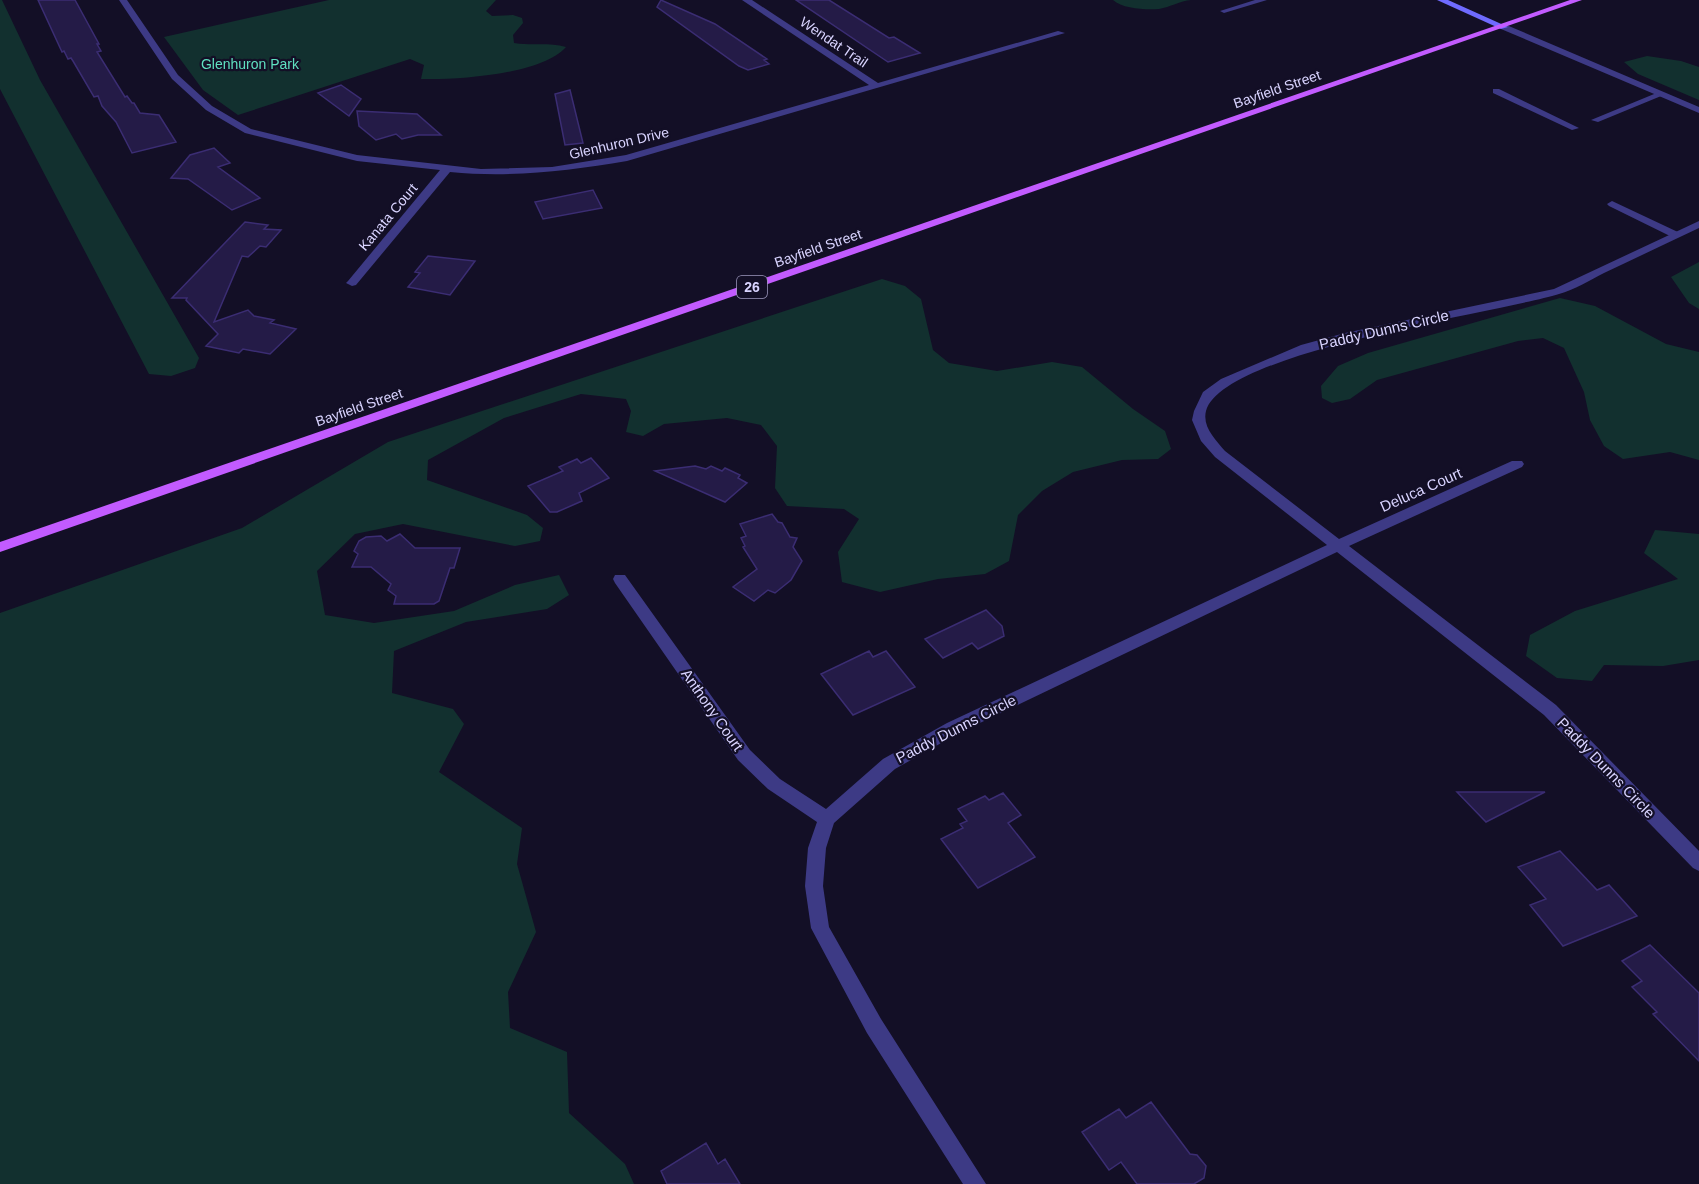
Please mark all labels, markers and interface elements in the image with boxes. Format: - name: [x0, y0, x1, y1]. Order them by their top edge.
- street label: Wendat Trail: [797, 13, 871, 71]
- park label: Glenhuron Park: [201, 56, 300, 72]
- street label: Bayfield Street: [1231, 67, 1323, 111]
- street label: Glenhuron Drive: [568, 124, 671, 162]
- street label: Kanata Court: [355, 180, 421, 254]
- street label: Bayfield Street: [772, 226, 864, 270]
- road number: 26: [737, 276, 767, 298]
- street label: Paddy Dunns Circle: [1317, 306, 1450, 353]
- street label: Bayfield Street: [313, 385, 405, 429]
- street label: Deluca Court: [1377, 464, 1465, 515]
- street label: Anthony Court: [678, 666, 747, 755]
- street label: Paddy Dunns Circle: [893, 691, 1019, 766]
- street label: Paddy Dunns Circle: [1554, 714, 1659, 821]

